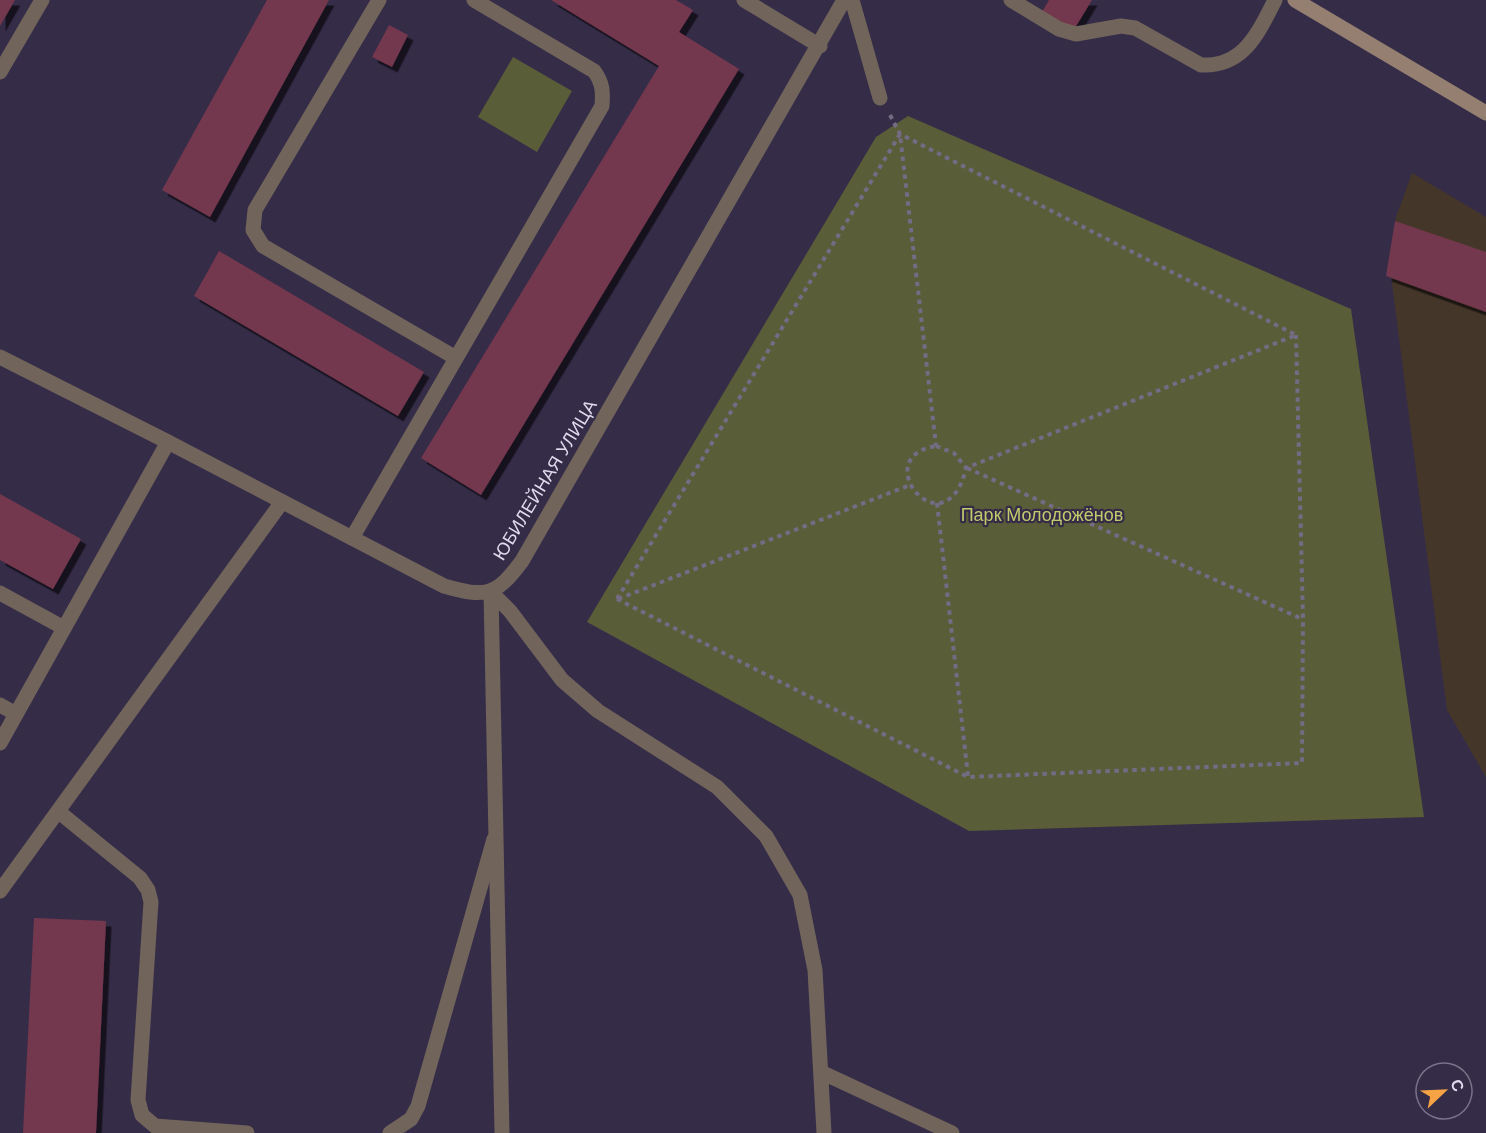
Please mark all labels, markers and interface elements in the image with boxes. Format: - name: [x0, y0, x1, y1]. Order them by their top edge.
- street label: ЮБИЛЕЙНАЯ УЛИЦА: [487, 395, 603, 565]
- park label: Парк Молодожёнов: [961, 503, 1123, 527]
- north arrow: [1414, 1061, 1474, 1121]
- text: С: [1445, 1076, 1469, 1095]

